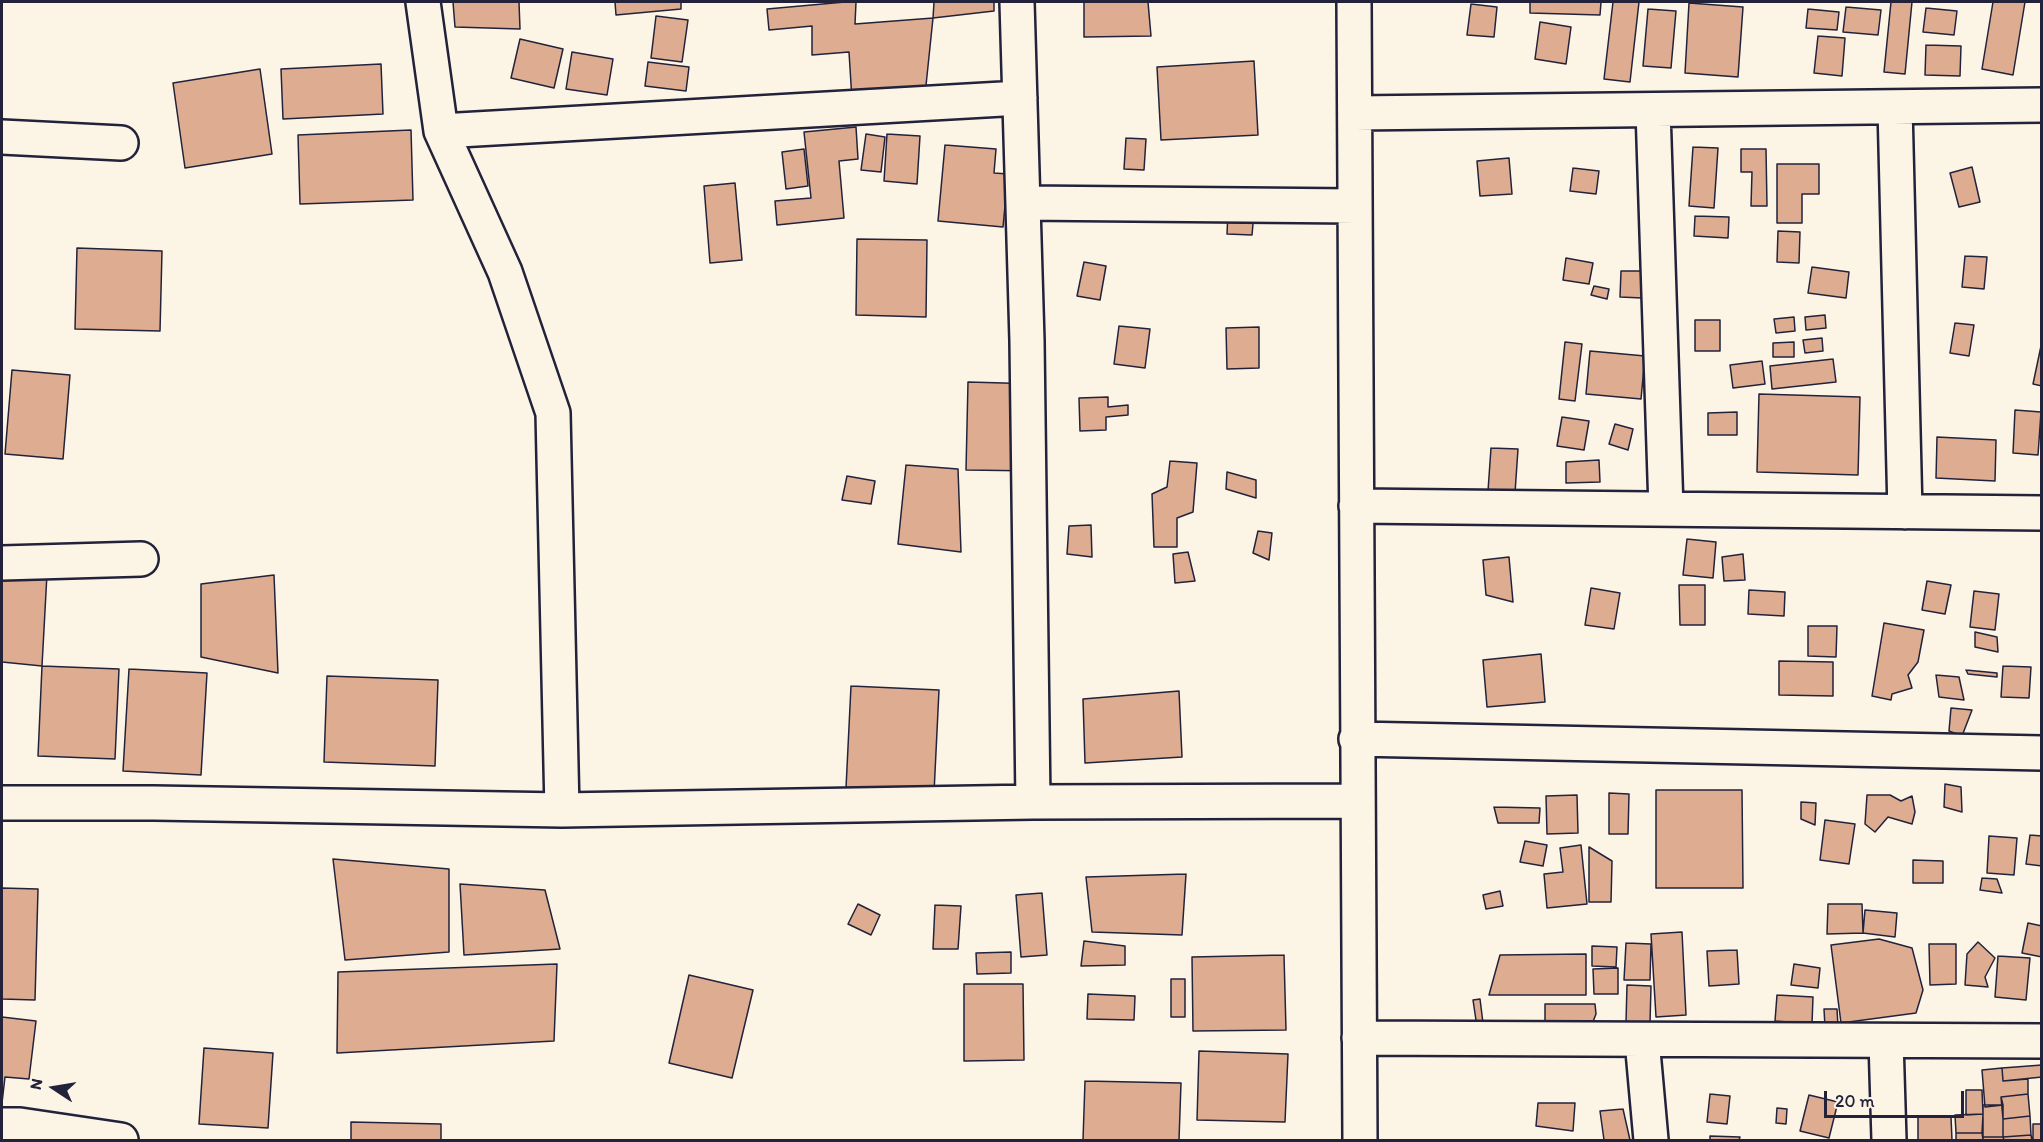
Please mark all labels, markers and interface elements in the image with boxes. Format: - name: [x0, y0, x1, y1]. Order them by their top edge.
- north arrow: [24, 1058, 84, 1118]
- text: N: [25, 1077, 46, 1091]
- scale bar: [1827, 1079, 1966, 1117]
- text: 20 m: [1835, 1090, 1875, 1112]

